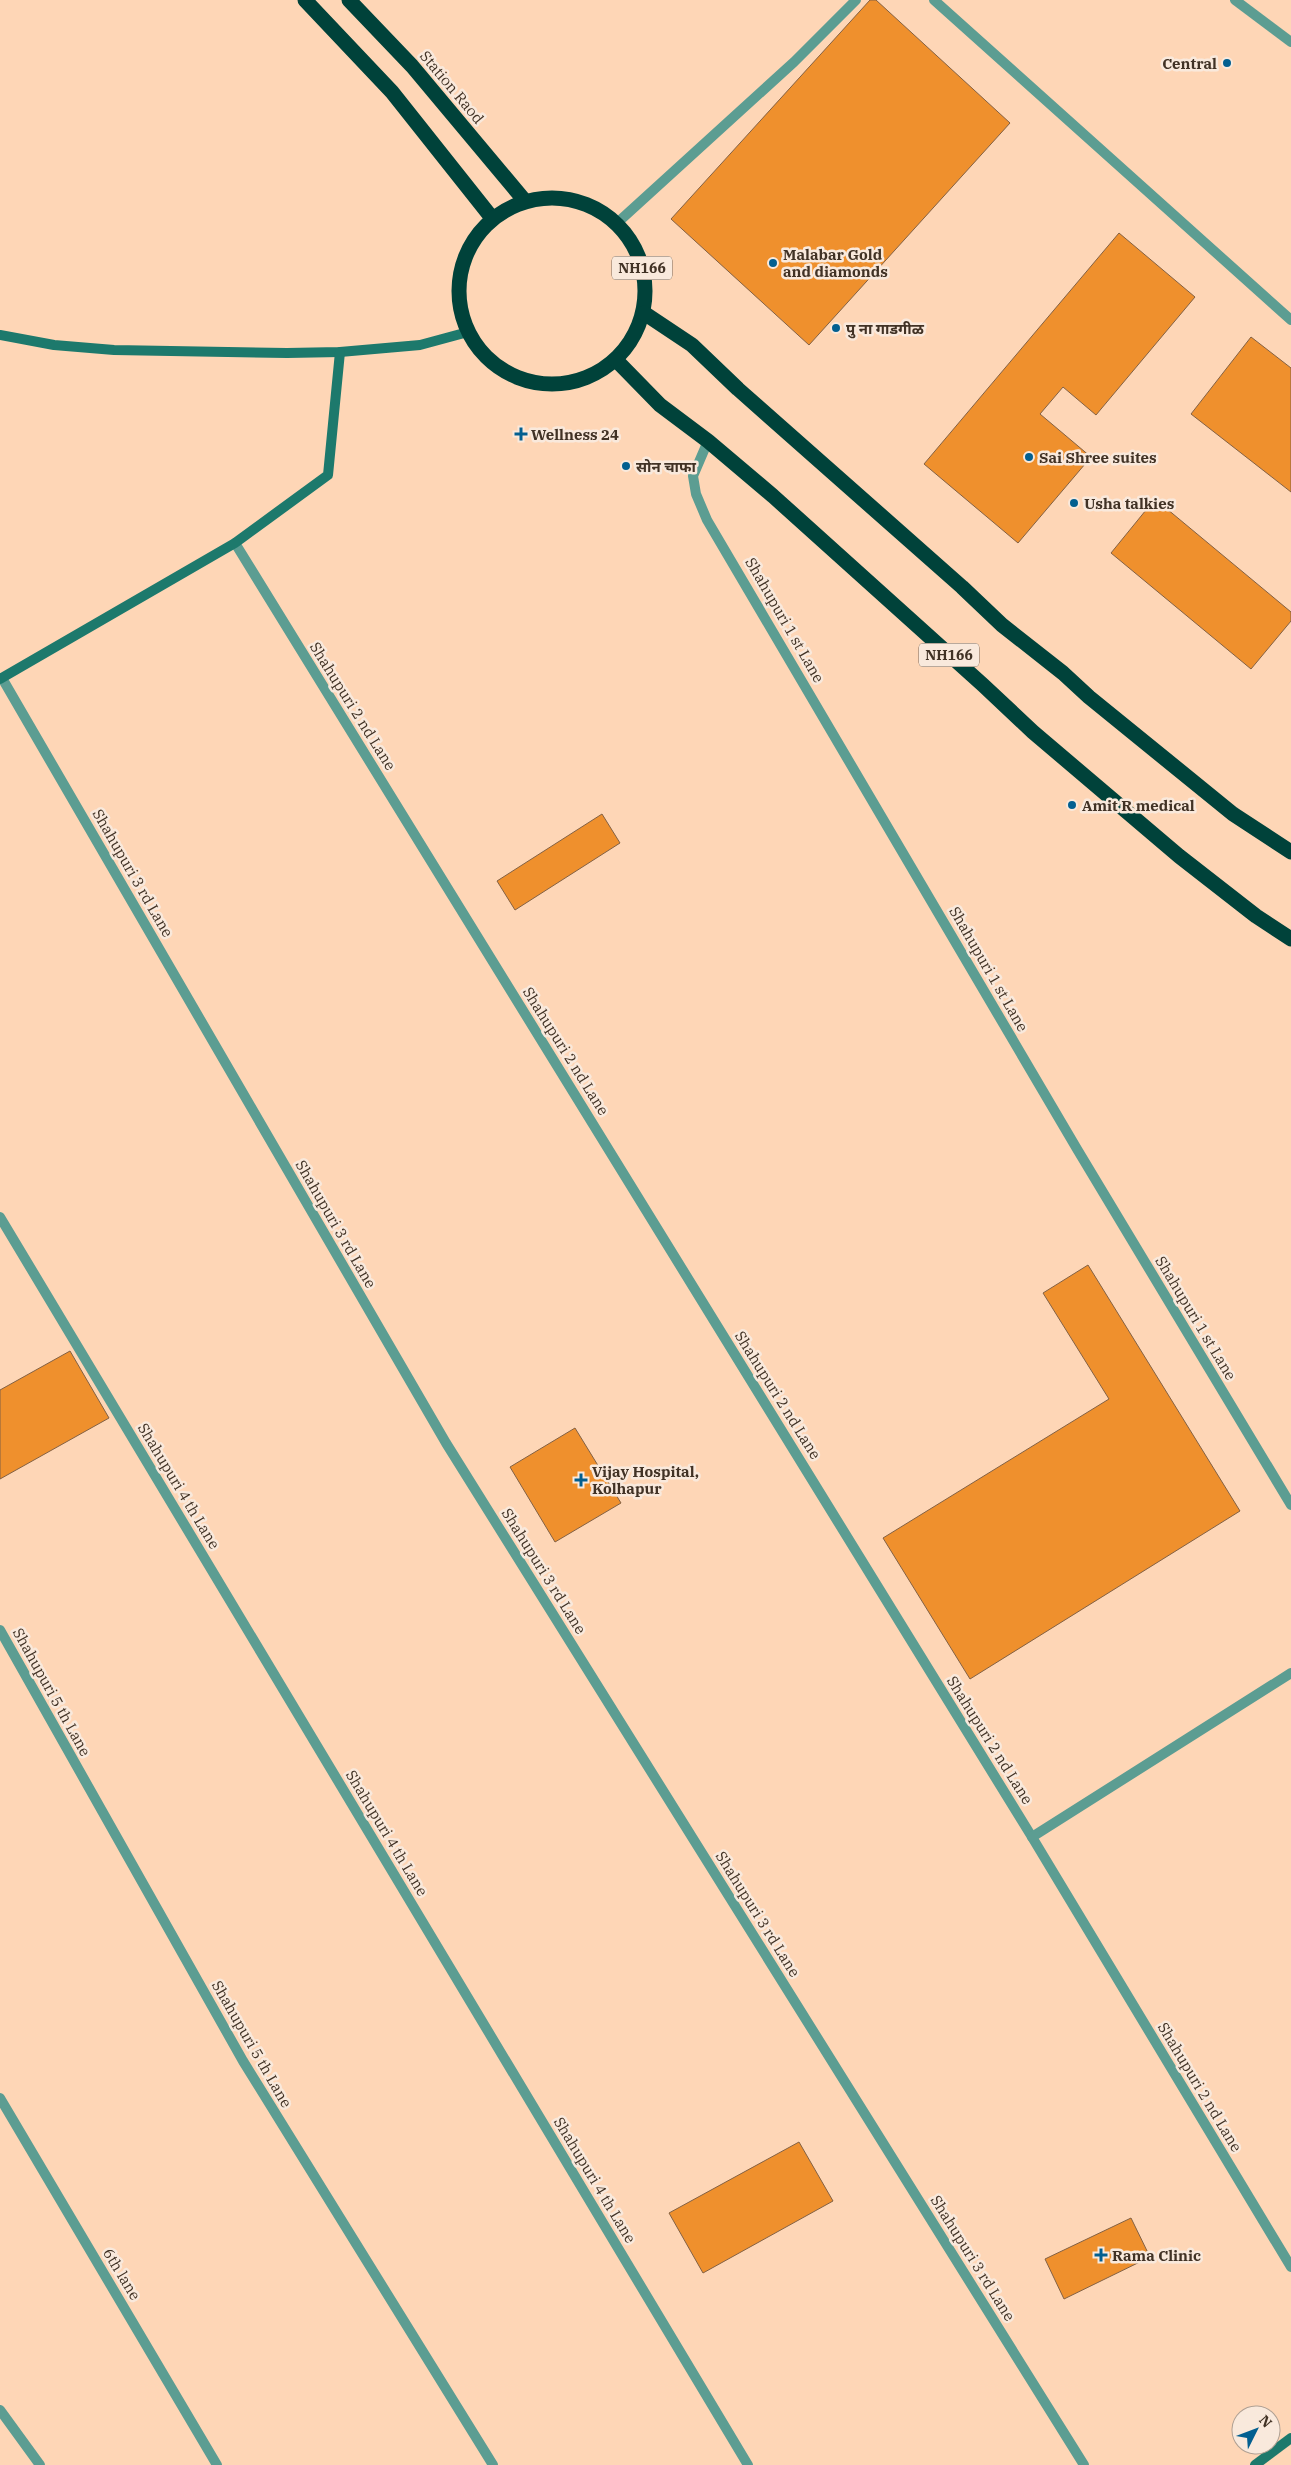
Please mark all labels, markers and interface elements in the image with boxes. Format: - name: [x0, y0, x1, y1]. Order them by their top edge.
- street label: Station Raod: [416, 47, 488, 127]
- place label: Central: [1162, 54, 1217, 73]
- marker: Central: [1221, 57, 1233, 69]
- place label: Malabar Gold and diamonds: [783, 245, 888, 281]
- road number: NH166: [612, 256, 672, 280]
- marker: Malabar Gold and diamonds: [767, 257, 779, 269]
- place label: पु ना गाडगीळ: [846, 319, 925, 339]
- marker: पु ना गाडगीळ: [830, 322, 842, 334]
- place label: Wellness 24: [531, 425, 619, 444]
- marker: Wellness 24: [515, 428, 527, 440]
- place label: Sai Shree suites: [1039, 448, 1157, 467]
- marker: Sai Shree suites: [1023, 451, 1035, 463]
- place label: सोन चाफा: [636, 457, 696, 476]
- marker: सोन चाफा: [620, 460, 632, 472]
- place label: Usha talkies: [1084, 494, 1174, 513]
- marker: Usha talkies: [1068, 497, 1080, 509]
- street label: Shahupuri 1 st Lane: [741, 554, 829, 686]
- street label: Shahupuri 2 nd Lane: [306, 638, 400, 774]
- road number: NH166: [919, 644, 979, 666]
- place label: Amit R medical: [1082, 796, 1195, 815]
- marker: Amit R medical: [1066, 799, 1078, 811]
- street label: Shahupuri 3 rd Lane: [89, 806, 177, 940]
- street label: Shahupuri 1 st Lane: [945, 903, 1033, 1035]
- street label: Shahupuri 2 nd Lane: [519, 983, 613, 1119]
- street label: Shahupuri 3 rd Lane: [292, 1157, 380, 1291]
- street label: Shahupuri 1 st Lane: [1151, 1252, 1241, 1384]
- street label: Shahupuri 2 nd Lane: [731, 1327, 825, 1463]
- street label: Shahupuri 4 th Lane: [134, 1420, 224, 1552]
- place label: Vijay Hospital, Kolhapur: [592, 1462, 699, 1498]
- marker: Vijay Hospital, Kolhapur: [574, 1473, 588, 1487]
- street label: Shahupuri 3 rd Lane: [498, 1505, 590, 1637]
- street label: Shahupuri 5 th Lane: [9, 1625, 95, 1759]
- street label: Shahupuri 2 nd Lane: [943, 1672, 1037, 1808]
- street label: Shahupuri 4 th Lane: [342, 1767, 432, 1899]
- street label: Shahupuri 3 rd Lane: [712, 1848, 804, 1980]
- street label: Shahupuri 5 th Lane: [208, 1977, 296, 2111]
- street label: Shahupuri 2 nd Lane: [1154, 2019, 1246, 2155]
- street label: Shahupuri 4 th Lane: [550, 2114, 640, 2246]
- street label: Shahupuri 3 rd Lane: [927, 2192, 1019, 2324]
- street label: 6th lane: [99, 2244, 145, 2304]
- place label: Rama Clinic: [1112, 2246, 1201, 2265]
- marker: Rama Clinic: [1094, 2248, 1108, 2262]
- north arrow: [1231, 2405, 1281, 2455]
- text: N: [1255, 2411, 1276, 2431]

